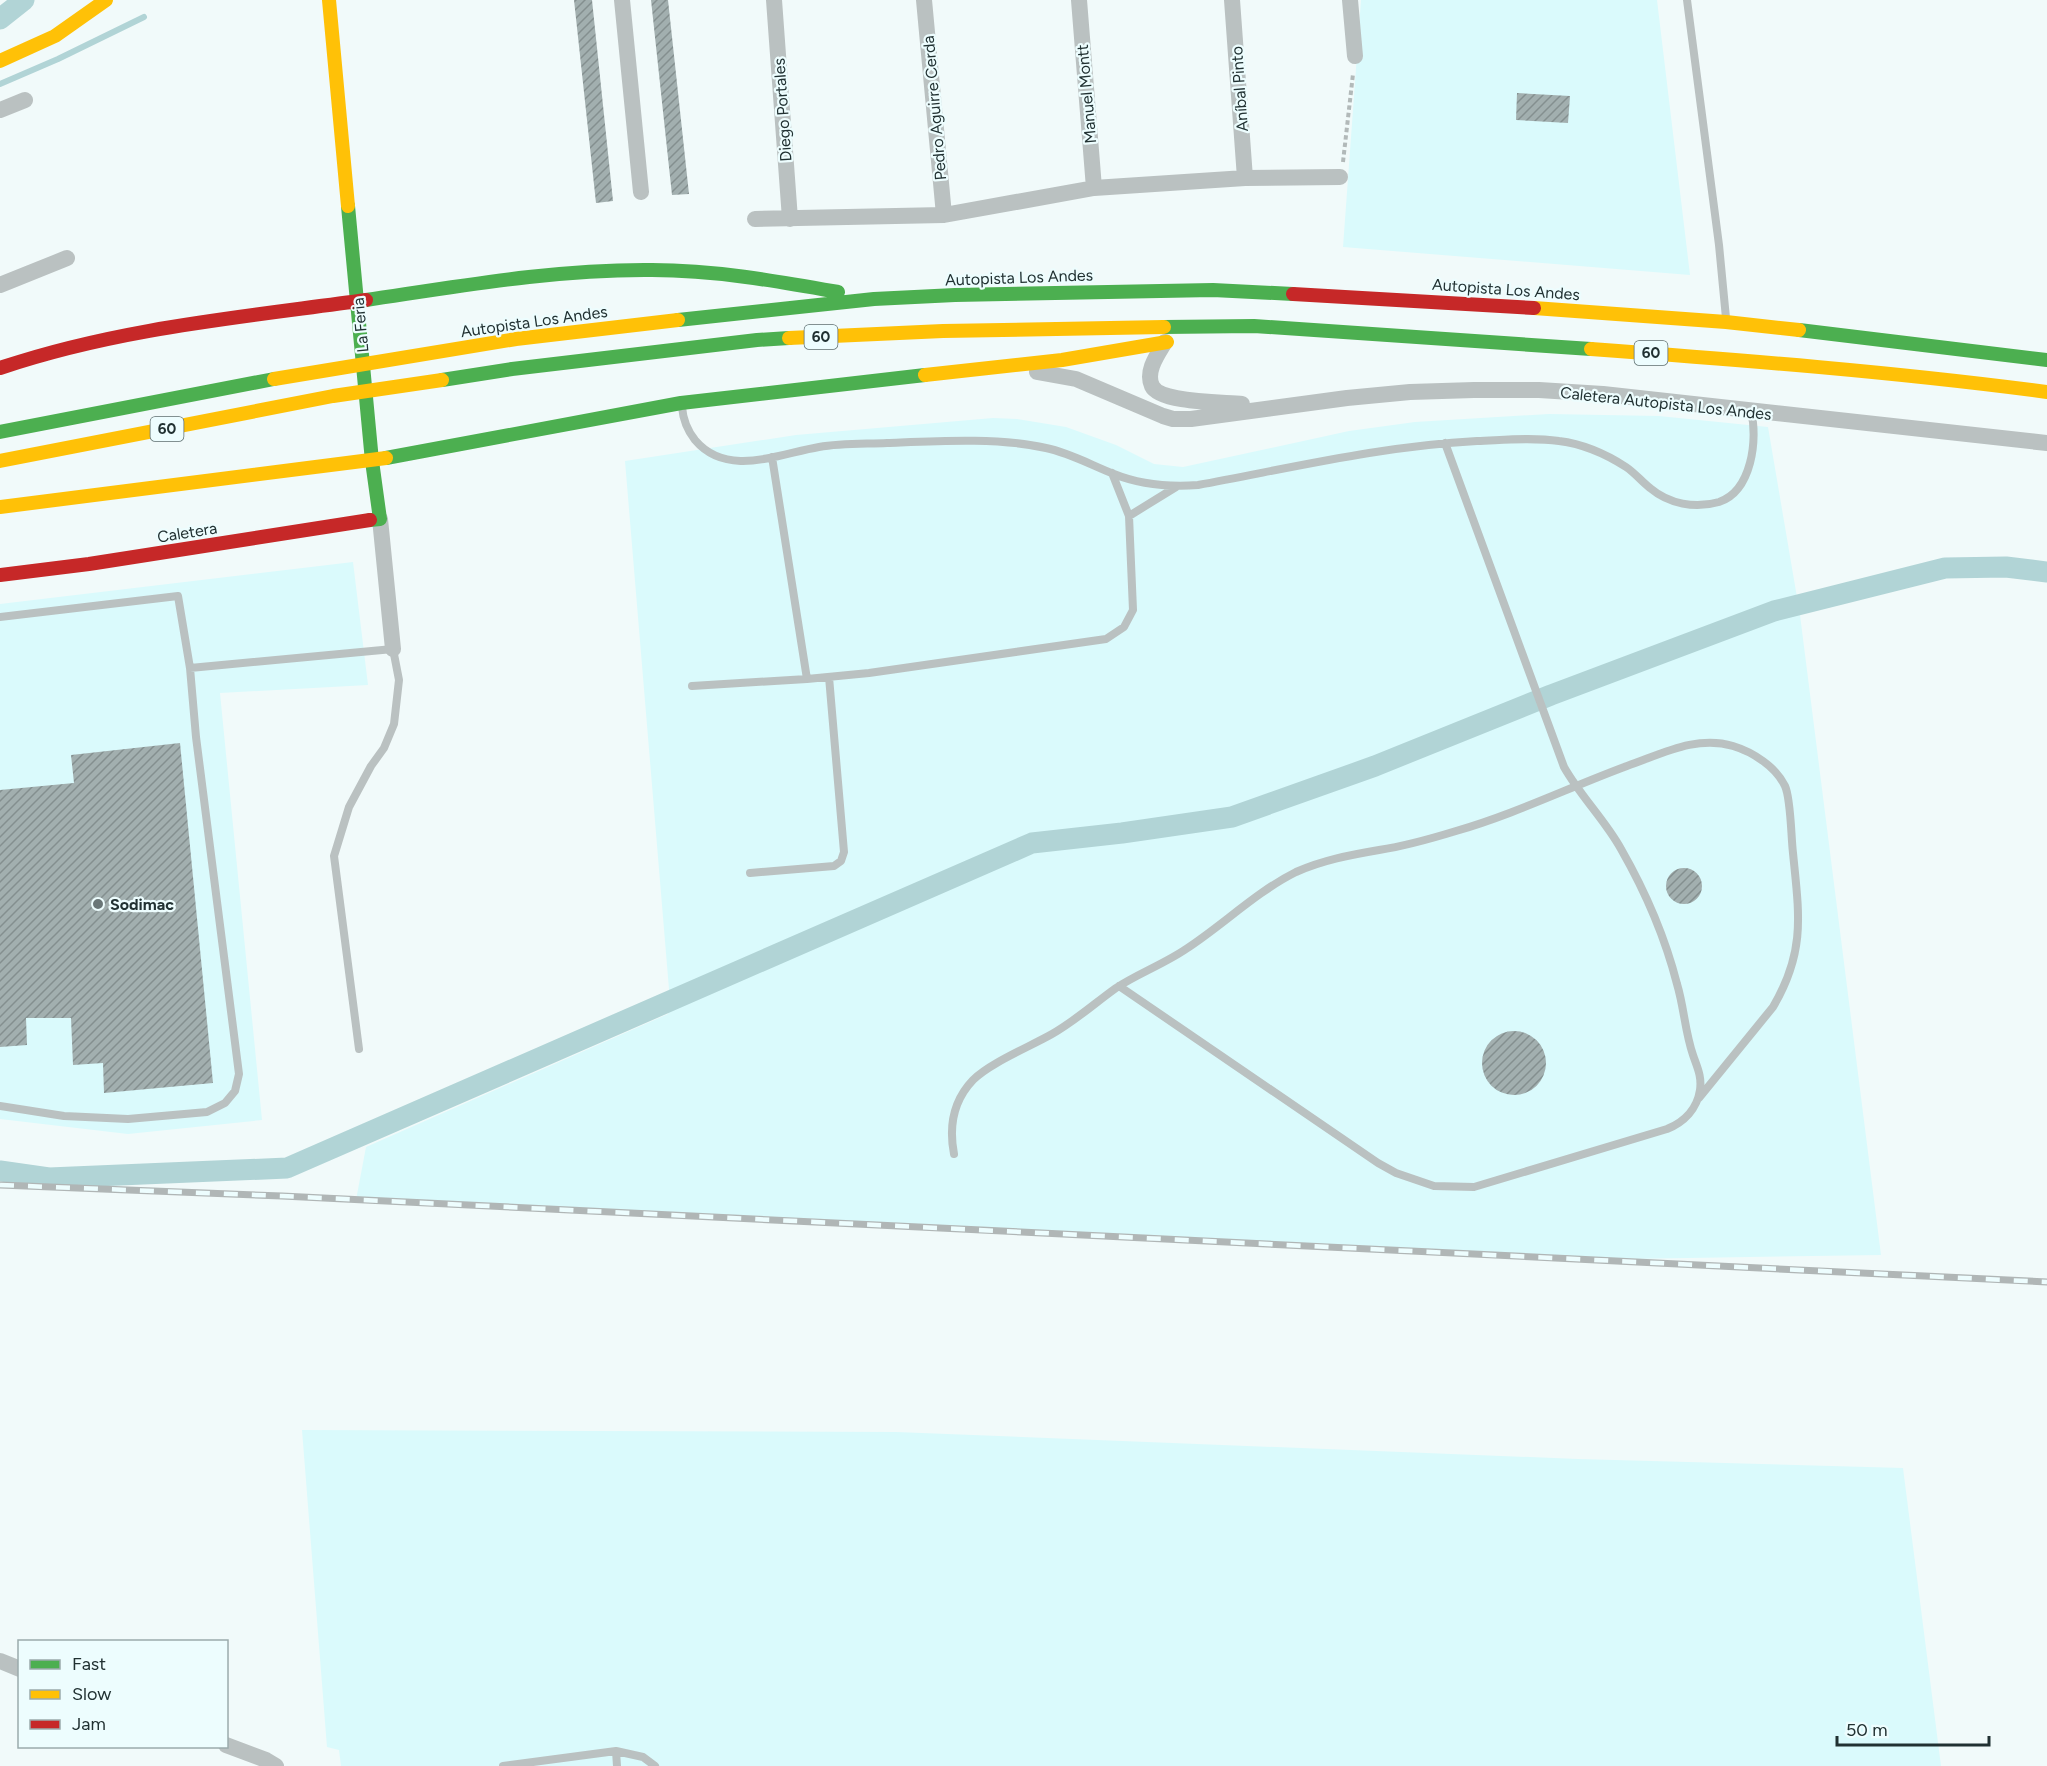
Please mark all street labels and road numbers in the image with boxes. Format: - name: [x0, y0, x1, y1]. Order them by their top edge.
- street label: Pedro Aguirre Cerda: [919, 35, 950, 181]
- street label: Manuel Montt: [1073, 44, 1100, 144]
- street label: Aníbal Pinto: [1227, 46, 1252, 132]
- street label: Diego Portales: [769, 58, 796, 162]
- street label: Autopista Los Andes: [945, 265, 1093, 290]
- street label: Autopista Los Andes: [1431, 275, 1581, 304]
- street label: La Feria: [349, 297, 372, 353]
- street label: Autopista Los Andes: [459, 302, 609, 341]
- road number: 60: [804, 325, 838, 349]
- road number: 60: [1634, 341, 1668, 365]
- street label: Caletera Autopista Los Andes: [1559, 383, 1773, 424]
- road number: 60: [150, 417, 184, 441]
- street label: Caletera: [156, 518, 218, 547]

